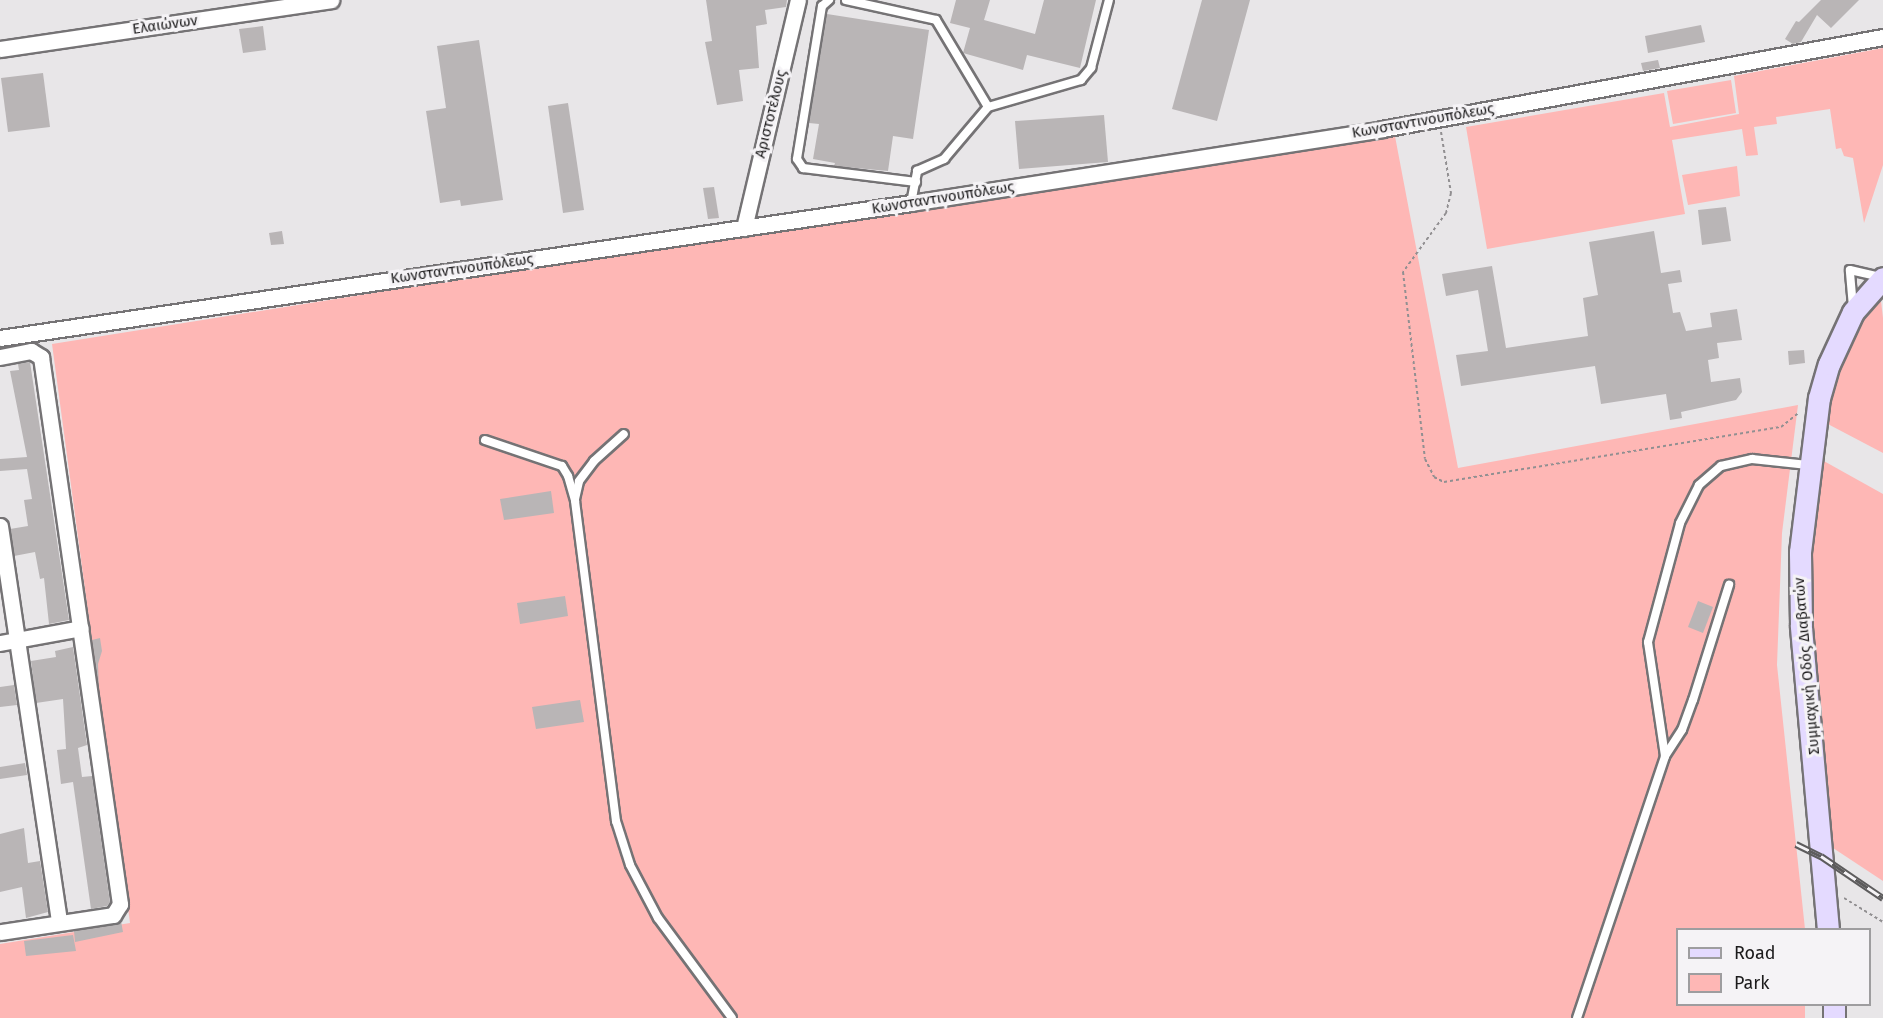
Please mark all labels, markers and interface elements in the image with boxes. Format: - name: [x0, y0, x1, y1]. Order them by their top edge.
- street label: Ελαιώνων: [131, 12, 199, 38]
- street label: Αριστοτέλους: [751, 68, 791, 160]
- street label: Κωνσταντινουπόλεως: [1350, 100, 1496, 142]
- street label: Κωνσταντινουπόλεως: [870, 178, 1016, 218]
- street label: Κωνσταντινουπόλεως: [389, 250, 535, 288]
- street label: Συμμαχική Οδός Διαβατών: [1790, 577, 1824, 755]
- legend: [1676, 928, 1871, 1006]
- text: Road: [1734, 942, 1776, 964]
- text: Park: [1734, 972, 1769, 994]

